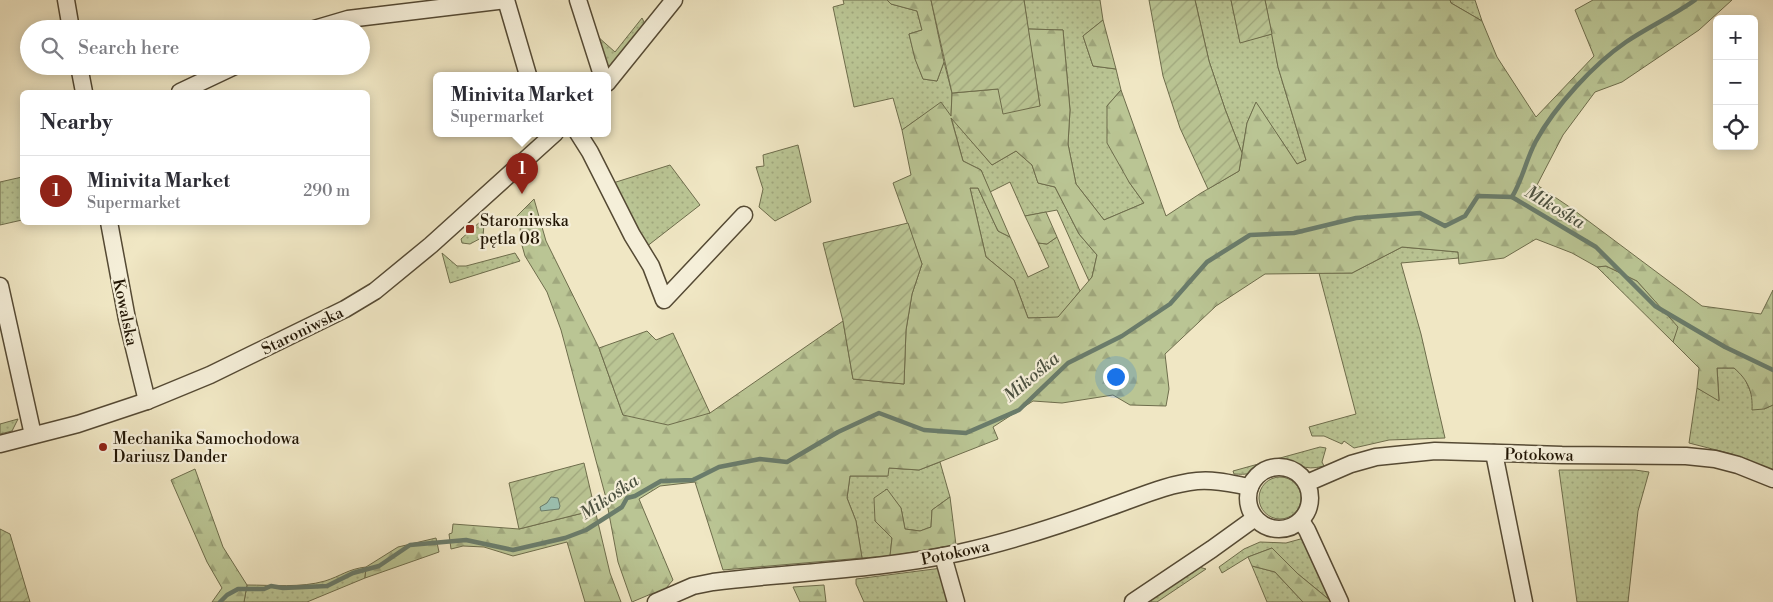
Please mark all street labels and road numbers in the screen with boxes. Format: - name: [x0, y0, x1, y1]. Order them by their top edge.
- street label: Kowalska: [108, 277, 142, 349]
- street label: Staroniwska: [258, 302, 348, 359]
- street label: Potokowa: [1504, 444, 1575, 466]
- street label: Potokowa: [919, 536, 992, 570]

